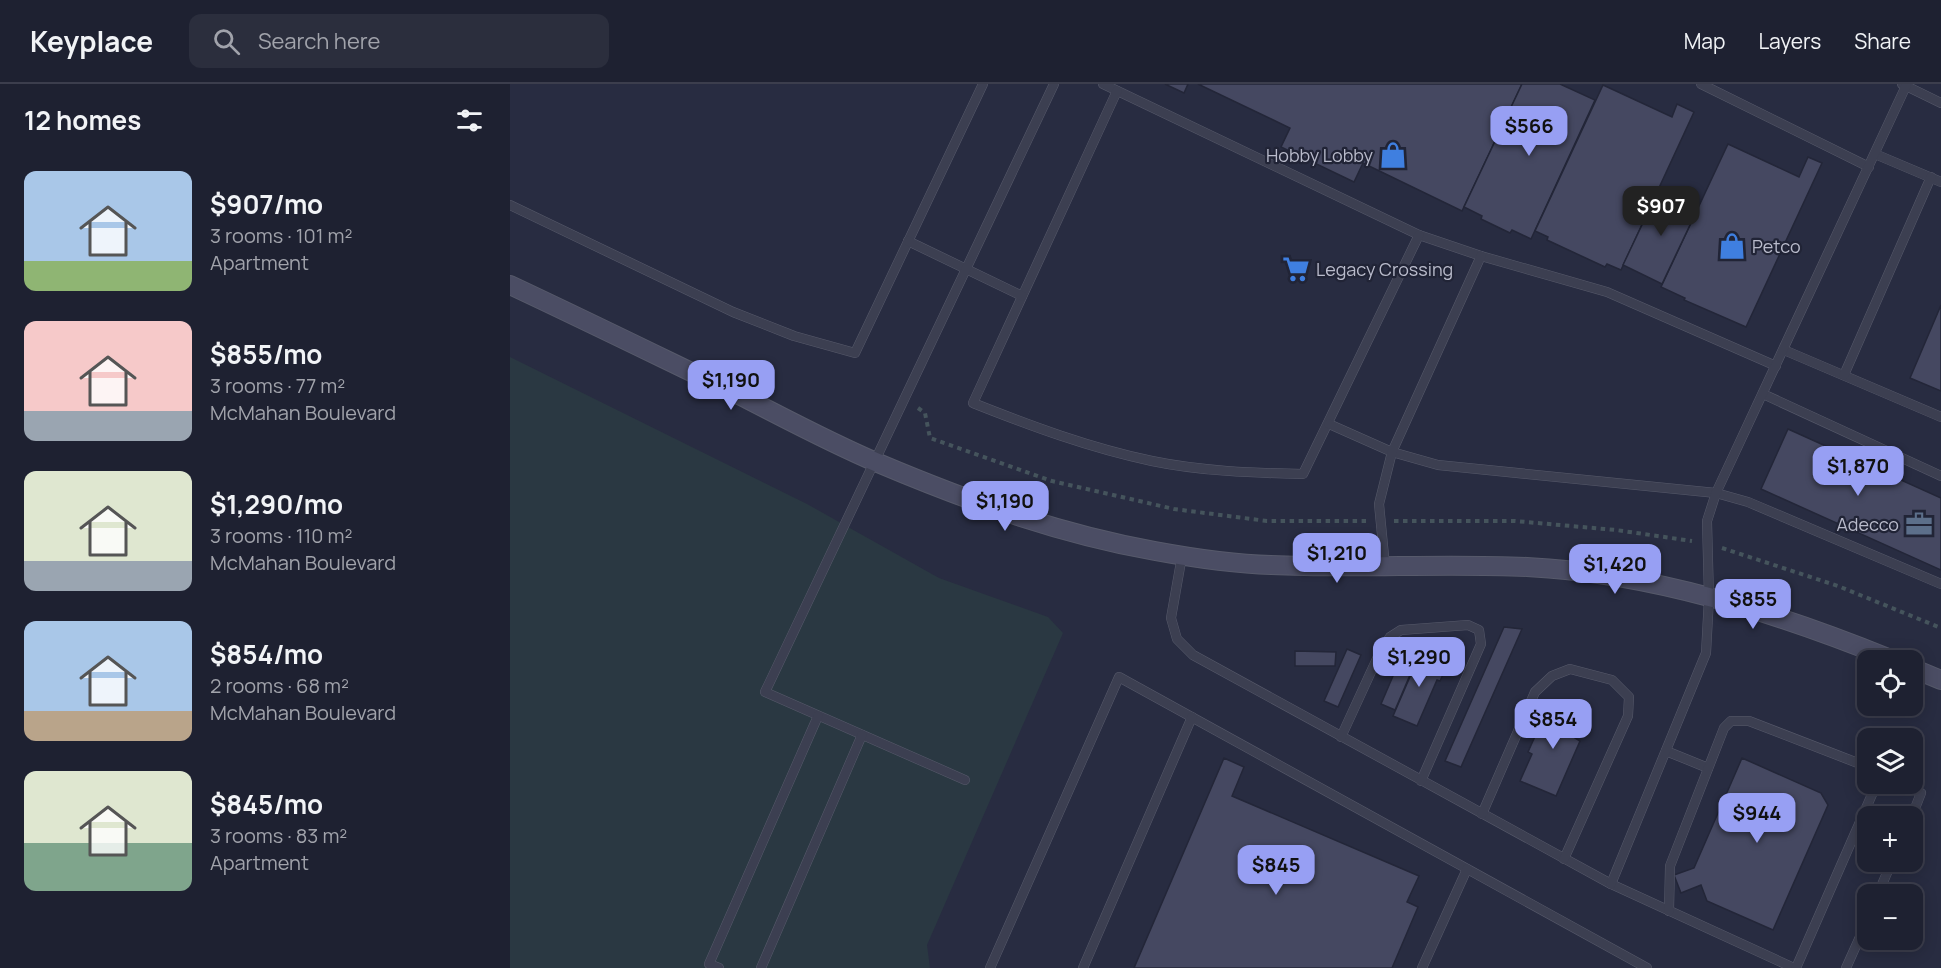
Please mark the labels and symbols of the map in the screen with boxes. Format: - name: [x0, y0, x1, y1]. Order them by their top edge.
- pin: $566: [1493, 106, 1565, 157]
- shop icon: Hobby Lobby: [1378, 140, 1408, 170]
- place label: Hobby Lobby: [1266, 143, 1374, 167]
- pin: $907: [1625, 186, 1697, 237]
- shop icon: Petco: [1717, 231, 1747, 261]
- place label: Petco: [1752, 234, 1801, 258]
- supermarket icon: Legacy Crossing: [1281, 254, 1311, 284]
- place label: Legacy Crossing: [1316, 257, 1453, 281]
- pin: $1,190: [682, 360, 780, 411]
- pin: $1,870: [1809, 446, 1907, 497]
- pin: $1,190: [956, 481, 1054, 532]
- office icon: Adecco: [1904, 509, 1934, 539]
- place label: Adecco: [1836, 512, 1899, 536]
- pin: $1,210: [1288, 533, 1386, 584]
- pin: $1,420: [1566, 544, 1664, 595]
- pin: $855: [1717, 579, 1789, 630]
- pin: $1,290: [1370, 637, 1468, 688]
- pin: $854: [1517, 699, 1589, 750]
- pin: $944: [1721, 793, 1793, 844]
- pin: $845: [1240, 845, 1312, 896]

